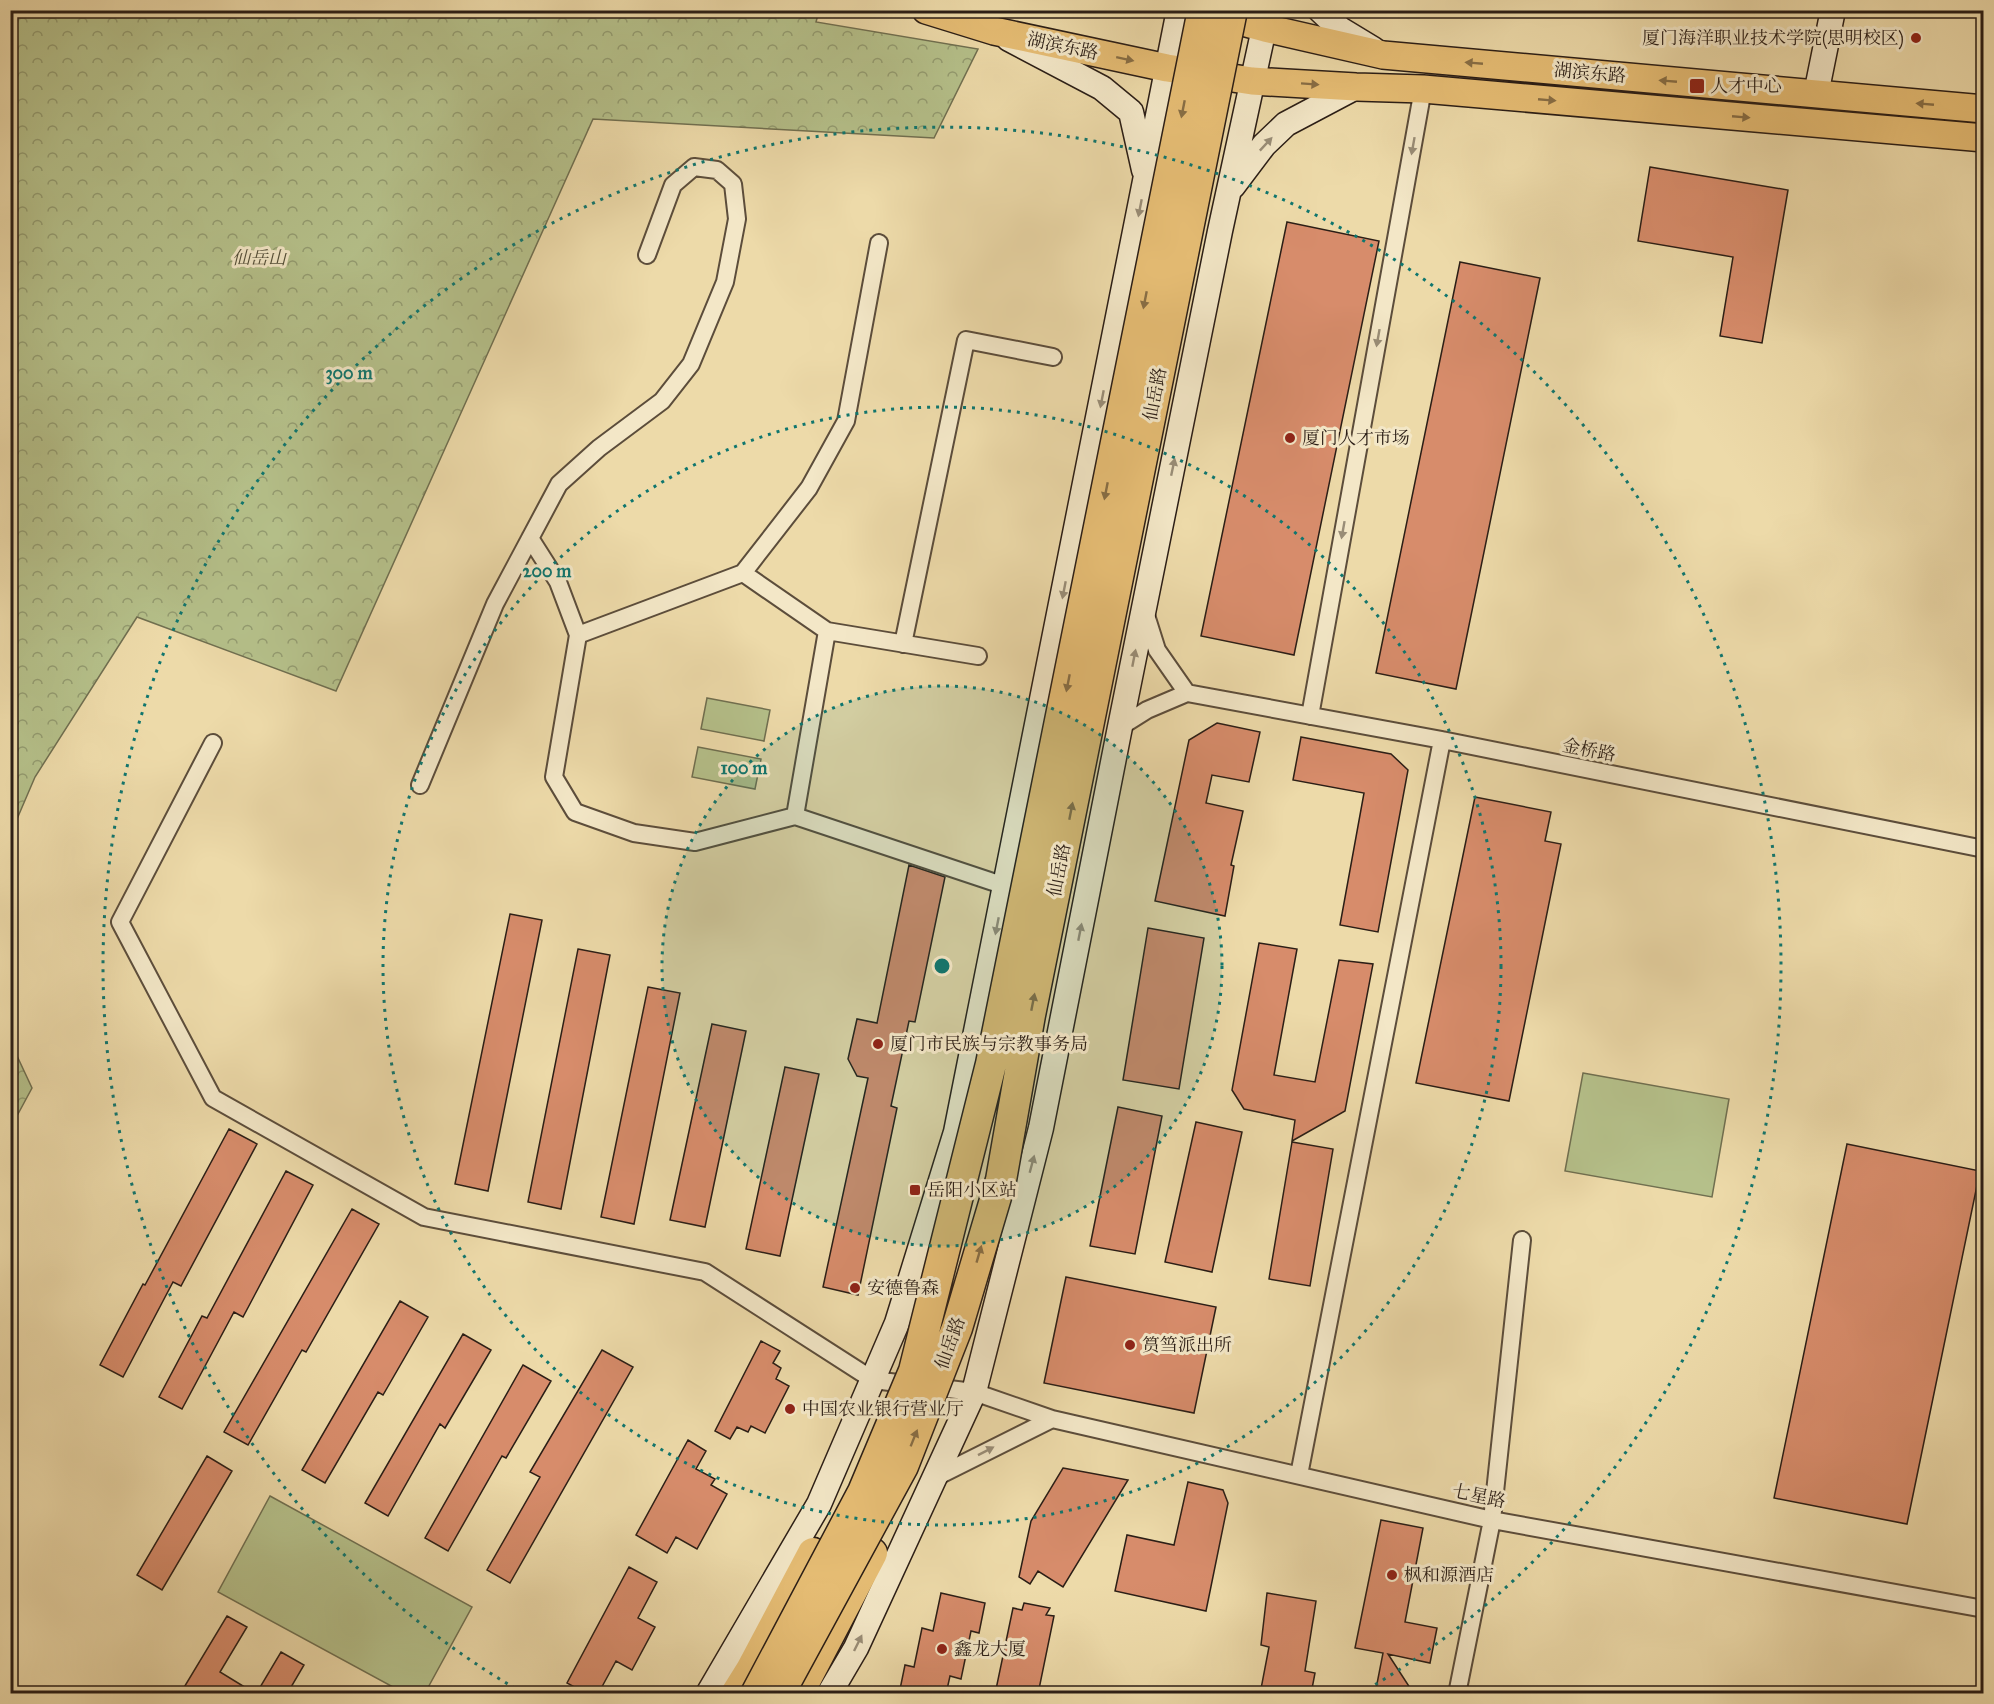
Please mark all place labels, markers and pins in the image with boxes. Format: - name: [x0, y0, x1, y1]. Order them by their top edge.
- place label: 厦门海洋职业技术学院(思明校区): [1642, 27, 1904, 50]
- marker: 厦门海洋职业技术学院(思明校区): [1909, 31, 1923, 45]
- place label: 人才中心: [1710, 75, 1782, 97]
- marker: 人才中心: [1688, 77, 1706, 95]
- place label: 厦门人才市场: [1302, 427, 1410, 449]
- marker: 厦门人才市场: [1283, 431, 1297, 445]
- centre of rings: [932, 956, 952, 976]
- place label: 厦门市民族与宗教事务局: [890, 1033, 1088, 1055]
- marker: 厦门市民族与宗教事务局: [871, 1037, 885, 1051]
- place label: 岳阳小区站: [927, 1179, 1017, 1201]
- marker: 岳阳小区站: [908, 1183, 922, 1197]
- place label: 安德鲁森: [867, 1277, 939, 1299]
- marker: 安德鲁森: [848, 1281, 862, 1295]
- place label: 筼筜派出所: [1142, 1334, 1232, 1356]
- marker: 筼筜派出所: [1123, 1338, 1137, 1352]
- place label: 中国农业银行营业厅: [802, 1398, 964, 1420]
- marker: 中国农业银行营业厅: [783, 1402, 797, 1416]
- place label: 枫和源酒店: [1404, 1564, 1494, 1586]
- marker: 枫和源酒店: [1385, 1568, 1399, 1582]
- place label: 鑫龙大厦: [954, 1638, 1026, 1660]
- marker: 鑫龙大厦: [935, 1642, 949, 1656]

